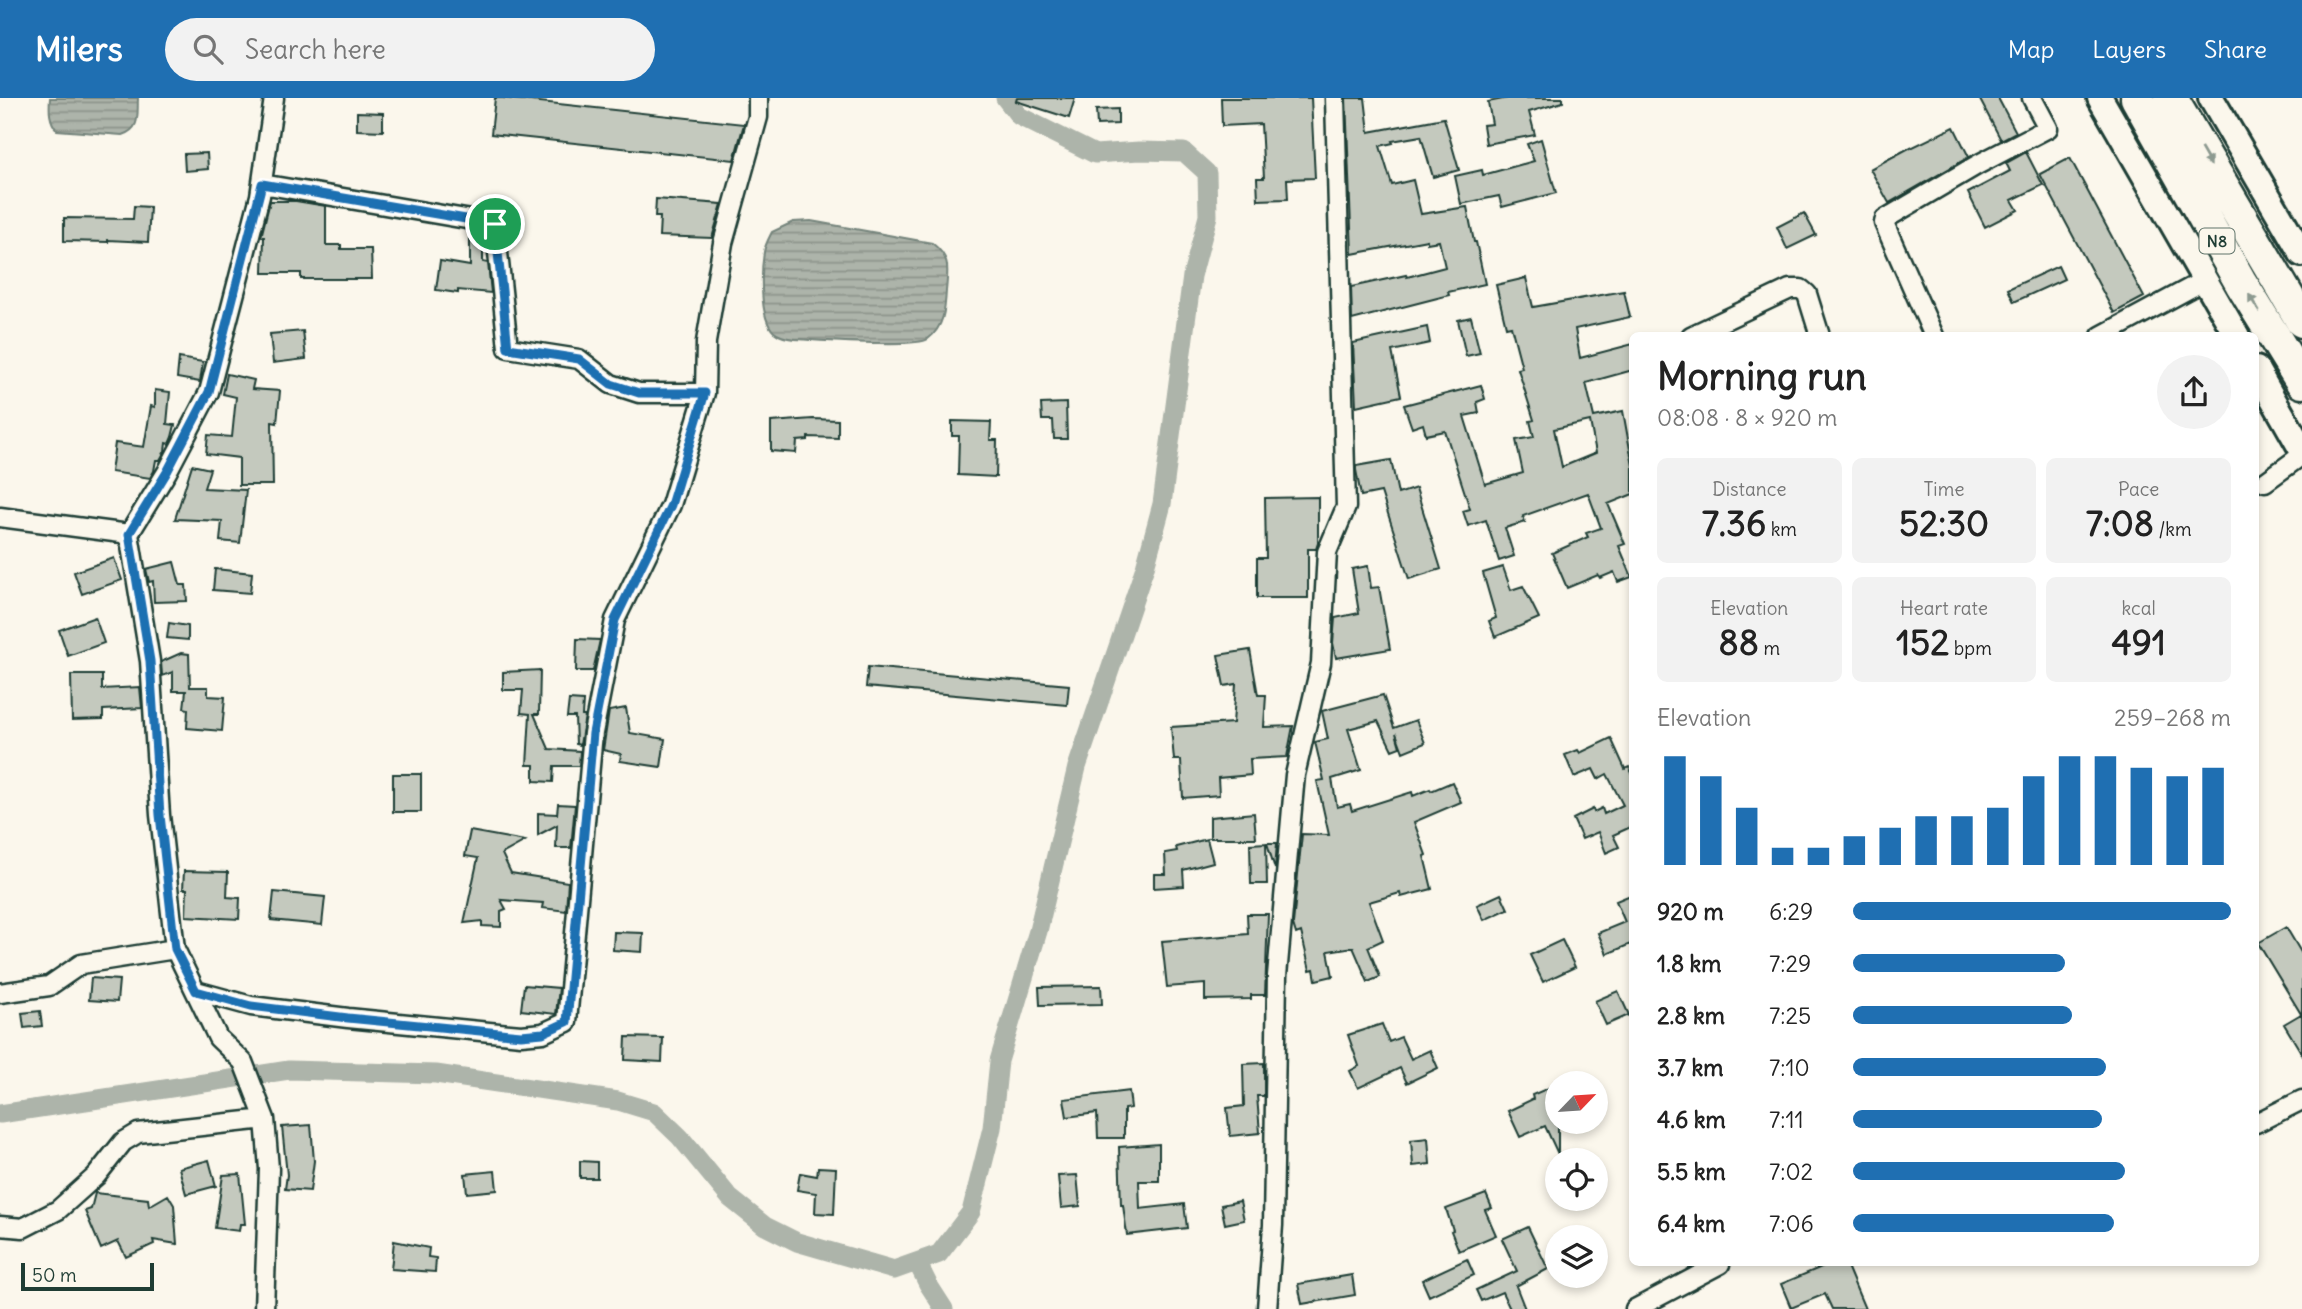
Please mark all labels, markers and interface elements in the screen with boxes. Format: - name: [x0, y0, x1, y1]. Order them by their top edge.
- search box: [165, 18, 655, 81]
- text: Milers: [35, 28, 123, 70]
- icon: search: [189, 30, 227, 68]
- text: Search here: [245, 33, 386, 66]
- text: Map: [2008, 34, 2054, 64]
- text: Layers: [2092, 34, 2166, 64]
- text: Share: [2204, 34, 2267, 64]
- one-way arrow: [2200, 147, 2212, 166]
- pin: [465, 194, 525, 254]
- icon: arrive: [476, 205, 514, 243]
- road number: N8: [2200, 228, 2234, 253]
- one-way arrow: [2247, 294, 2260, 313]
- text: Morning run: [1657, 353, 1867, 400]
- button: share: [2157, 355, 2231, 429]
- text: 08:08 · 8 × 920 m: [1657, 403, 1837, 432]
- text: Distance: [1712, 477, 1786, 501]
- text: Time: [1923, 477, 1965, 501]
- text: Pace: [2118, 477, 2159, 501]
- text: 7.36: [1702, 501, 1766, 545]
- text: 52:30: [1899, 501, 1989, 545]
- text: 7:08: [2086, 501, 2154, 545]
- text: km: [1766, 517, 1797, 541]
- text: /km: [2154, 517, 2192, 541]
- text: Elevation: [1710, 596, 1788, 620]
- text: Heart rate: [1900, 596, 1988, 620]
- text: kcal: [2122, 596, 2156, 620]
- text: 88: [1719, 620, 1759, 664]
- text: 152: [1896, 620, 1949, 664]
- text: 491: [2112, 620, 2166, 664]
- text: m: [1759, 636, 1780, 660]
- text: bpm: [1949, 636, 1992, 660]
- text: Elevation: [1657, 703, 1751, 732]
- text: 259–268 m: [2114, 703, 2231, 732]
- text: 920 m: [1657, 897, 1724, 926]
- text: 6:29: [1769, 897, 1813, 926]
- text: 1.8 km: [1657, 949, 1722, 978]
- text: 7:29: [1769, 949, 1811, 978]
- text: 2.8 km: [1657, 1001, 1725, 1030]
- text: 7:25: [1769, 1001, 1811, 1030]
- text: 3.7 km: [1657, 1053, 1723, 1082]
- text: 7:10: [1769, 1053, 1810, 1082]
- north arrow: [1545, 1071, 1608, 1134]
- map controls: [1545, 1071, 1608, 1288]
- text: 4.6 km: [1657, 1105, 1726, 1134]
- text: 7:11: [1769, 1105, 1804, 1134]
- button: locate: [1545, 1148, 1608, 1211]
- text: 5.5 km: [1657, 1157, 1726, 1186]
- text: 7:02: [1769, 1157, 1813, 1186]
- text: 6.4 km: [1657, 1209, 1725, 1238]
- text: 7:06: [1769, 1209, 1814, 1238]
- button: layers: [1545, 1225, 1608, 1288]
- scale bar: [21, 1260, 154, 1292]
- text: 50 m: [32, 1263, 77, 1287]

